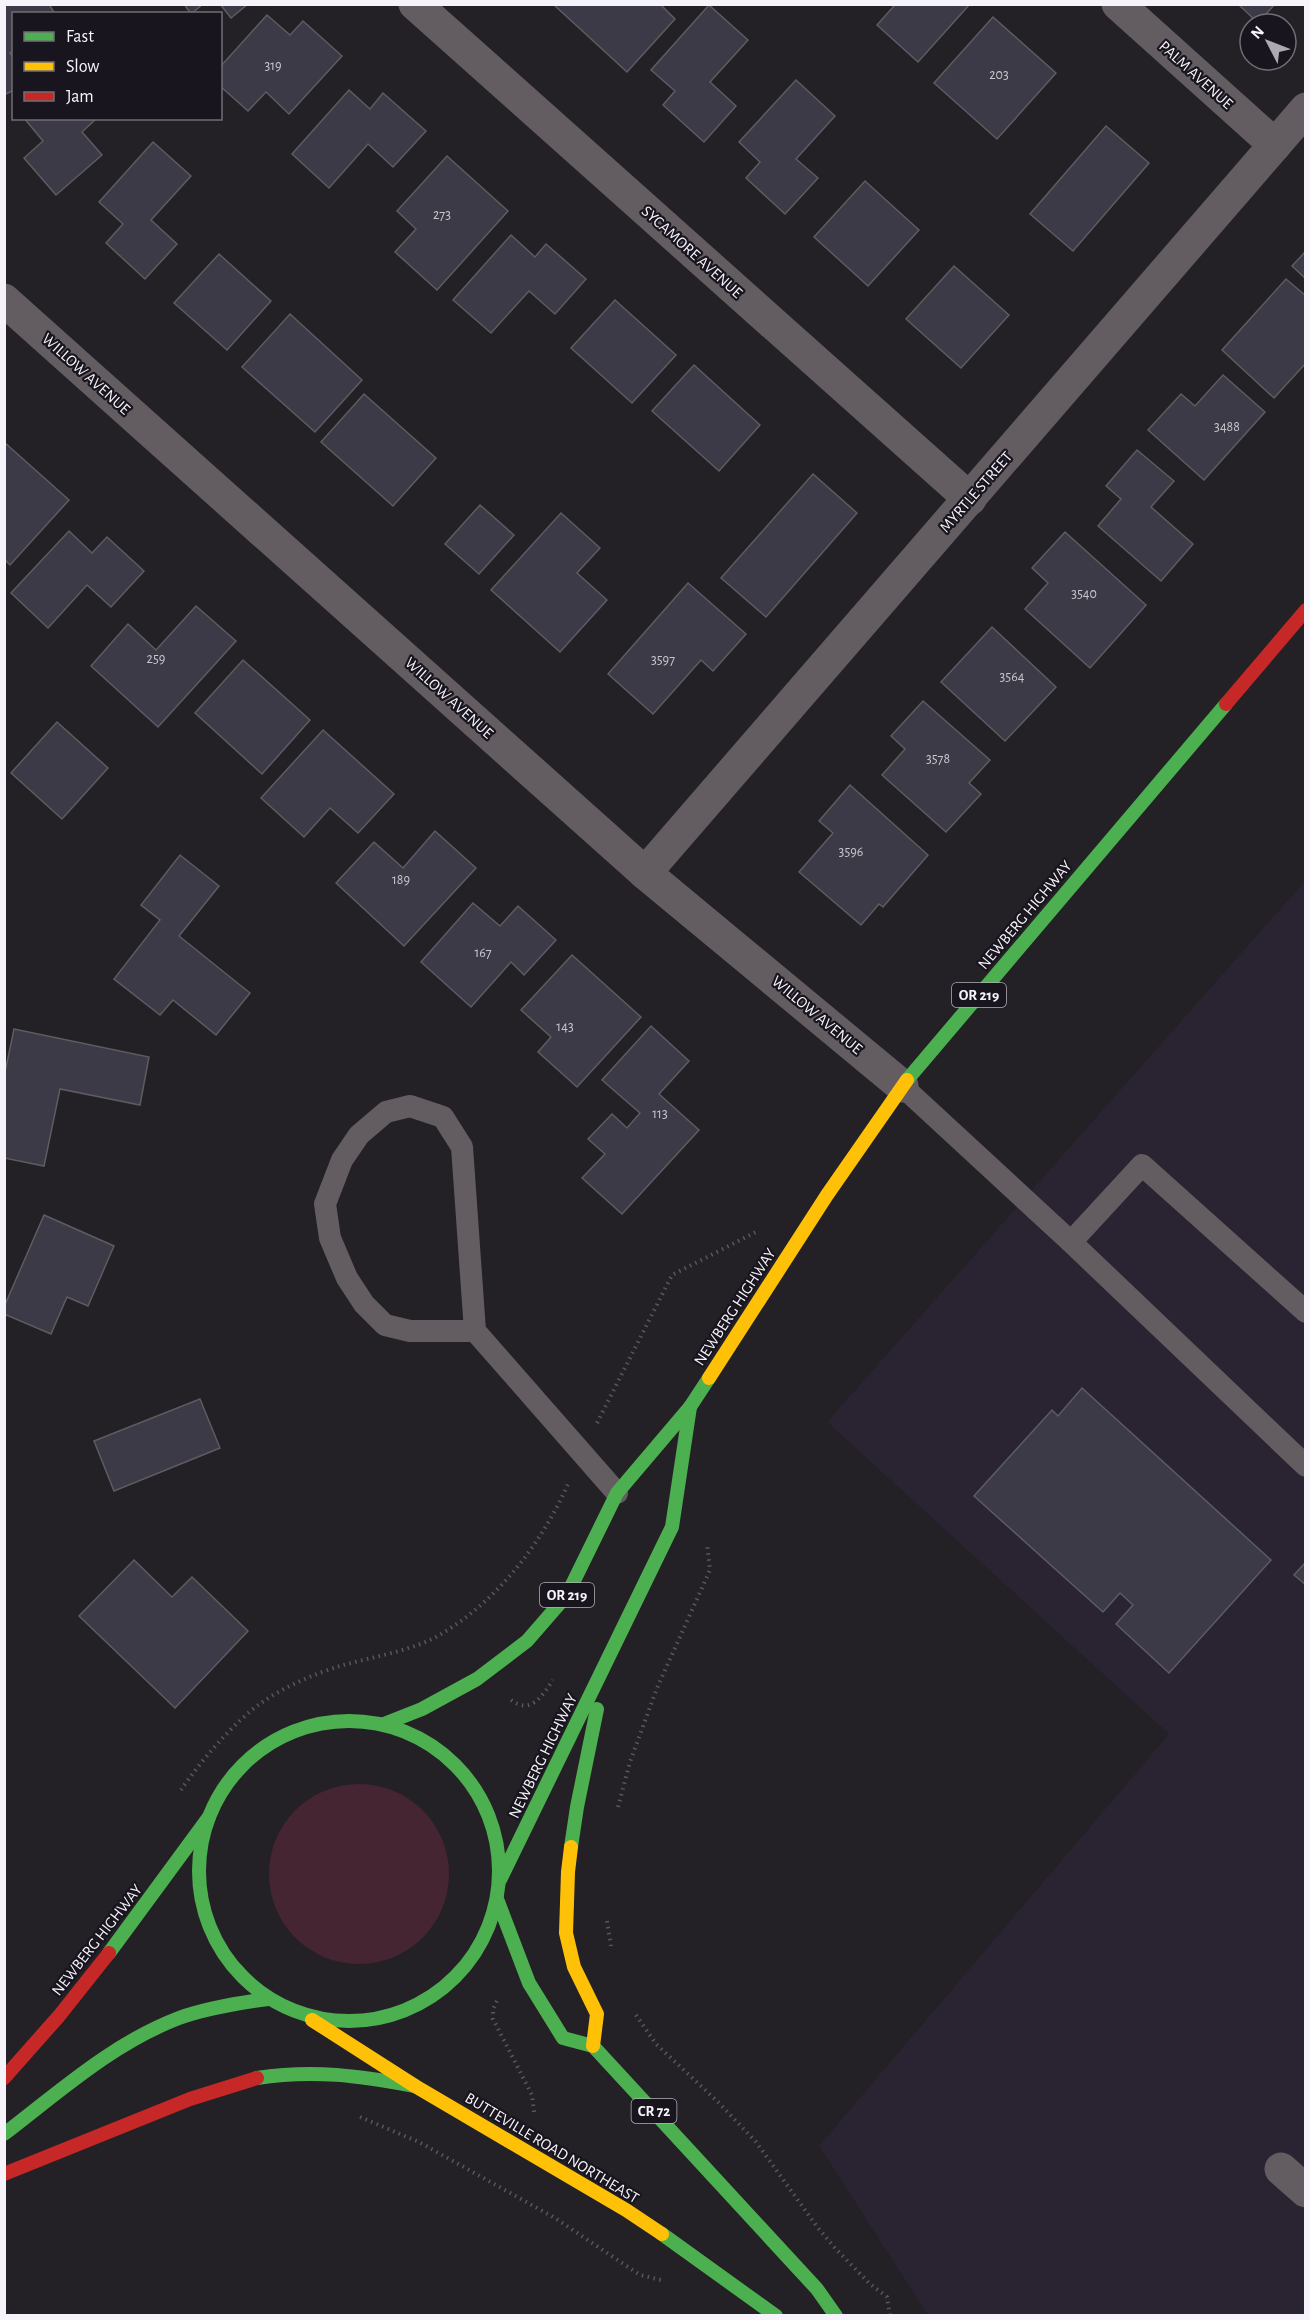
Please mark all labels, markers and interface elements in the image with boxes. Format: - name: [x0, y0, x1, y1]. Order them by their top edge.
- legend: [12, 12, 222, 120]
- north arrow: [1238, 12, 1298, 72]
- text: N: [1248, 23, 1267, 42]
- text: Fast: [66, 28, 94, 46]
- street label: PALM AVENUE: [1156, 38, 1236, 112]
- text: Slow: [66, 58, 99, 76]
- house number: 319: [264, 59, 282, 73]
- house number: 203: [989, 68, 1009, 82]
- text: Jam: [66, 88, 94, 106]
- street label: SYCAMORE AVENUE: [639, 203, 746, 301]
- house number: 273: [433, 208, 451, 222]
- street label: WILLOW AVENUE: [39, 330, 133, 418]
- house number: 3488: [1214, 420, 1240, 434]
- street label: MYRTLE STREET: [937, 448, 1015, 536]
- house number: 3540: [1071, 587, 1097, 601]
- house number: 259: [147, 652, 165, 666]
- house number: 3597: [651, 653, 675, 667]
- street label: WILLOW AVENUE: [402, 654, 496, 742]
- house number: 3564: [1000, 670, 1025, 684]
- house number: 3578: [926, 752, 950, 766]
- house number: 3596: [839, 845, 863, 859]
- street label: NEWBERG HIGHWAY: [975, 857, 1075, 972]
- house number: 189: [392, 873, 410, 887]
- house number: 167: [474, 946, 492, 960]
- street label: WILLOW AVENUE: [769, 973, 865, 1057]
- road number: OR 219: [952, 983, 1006, 1007]
- house number: 143: [556, 1020, 574, 1034]
- house number: 113: [652, 1107, 668, 1121]
- street label: NEWBERG HIGHWAY: [691, 1245, 779, 1369]
- road number: OR 219: [540, 1583, 594, 1607]
- street label: NEWBERG HIGHWAY: [506, 1691, 580, 1821]
- street label: NEWBERG HIGHWAY: [49, 1881, 146, 1999]
- street label: BUTTEVILLE ROAD NORTHEAST: [462, 2090, 642, 2206]
- road number: CR 72: [632, 2099, 676, 2123]

